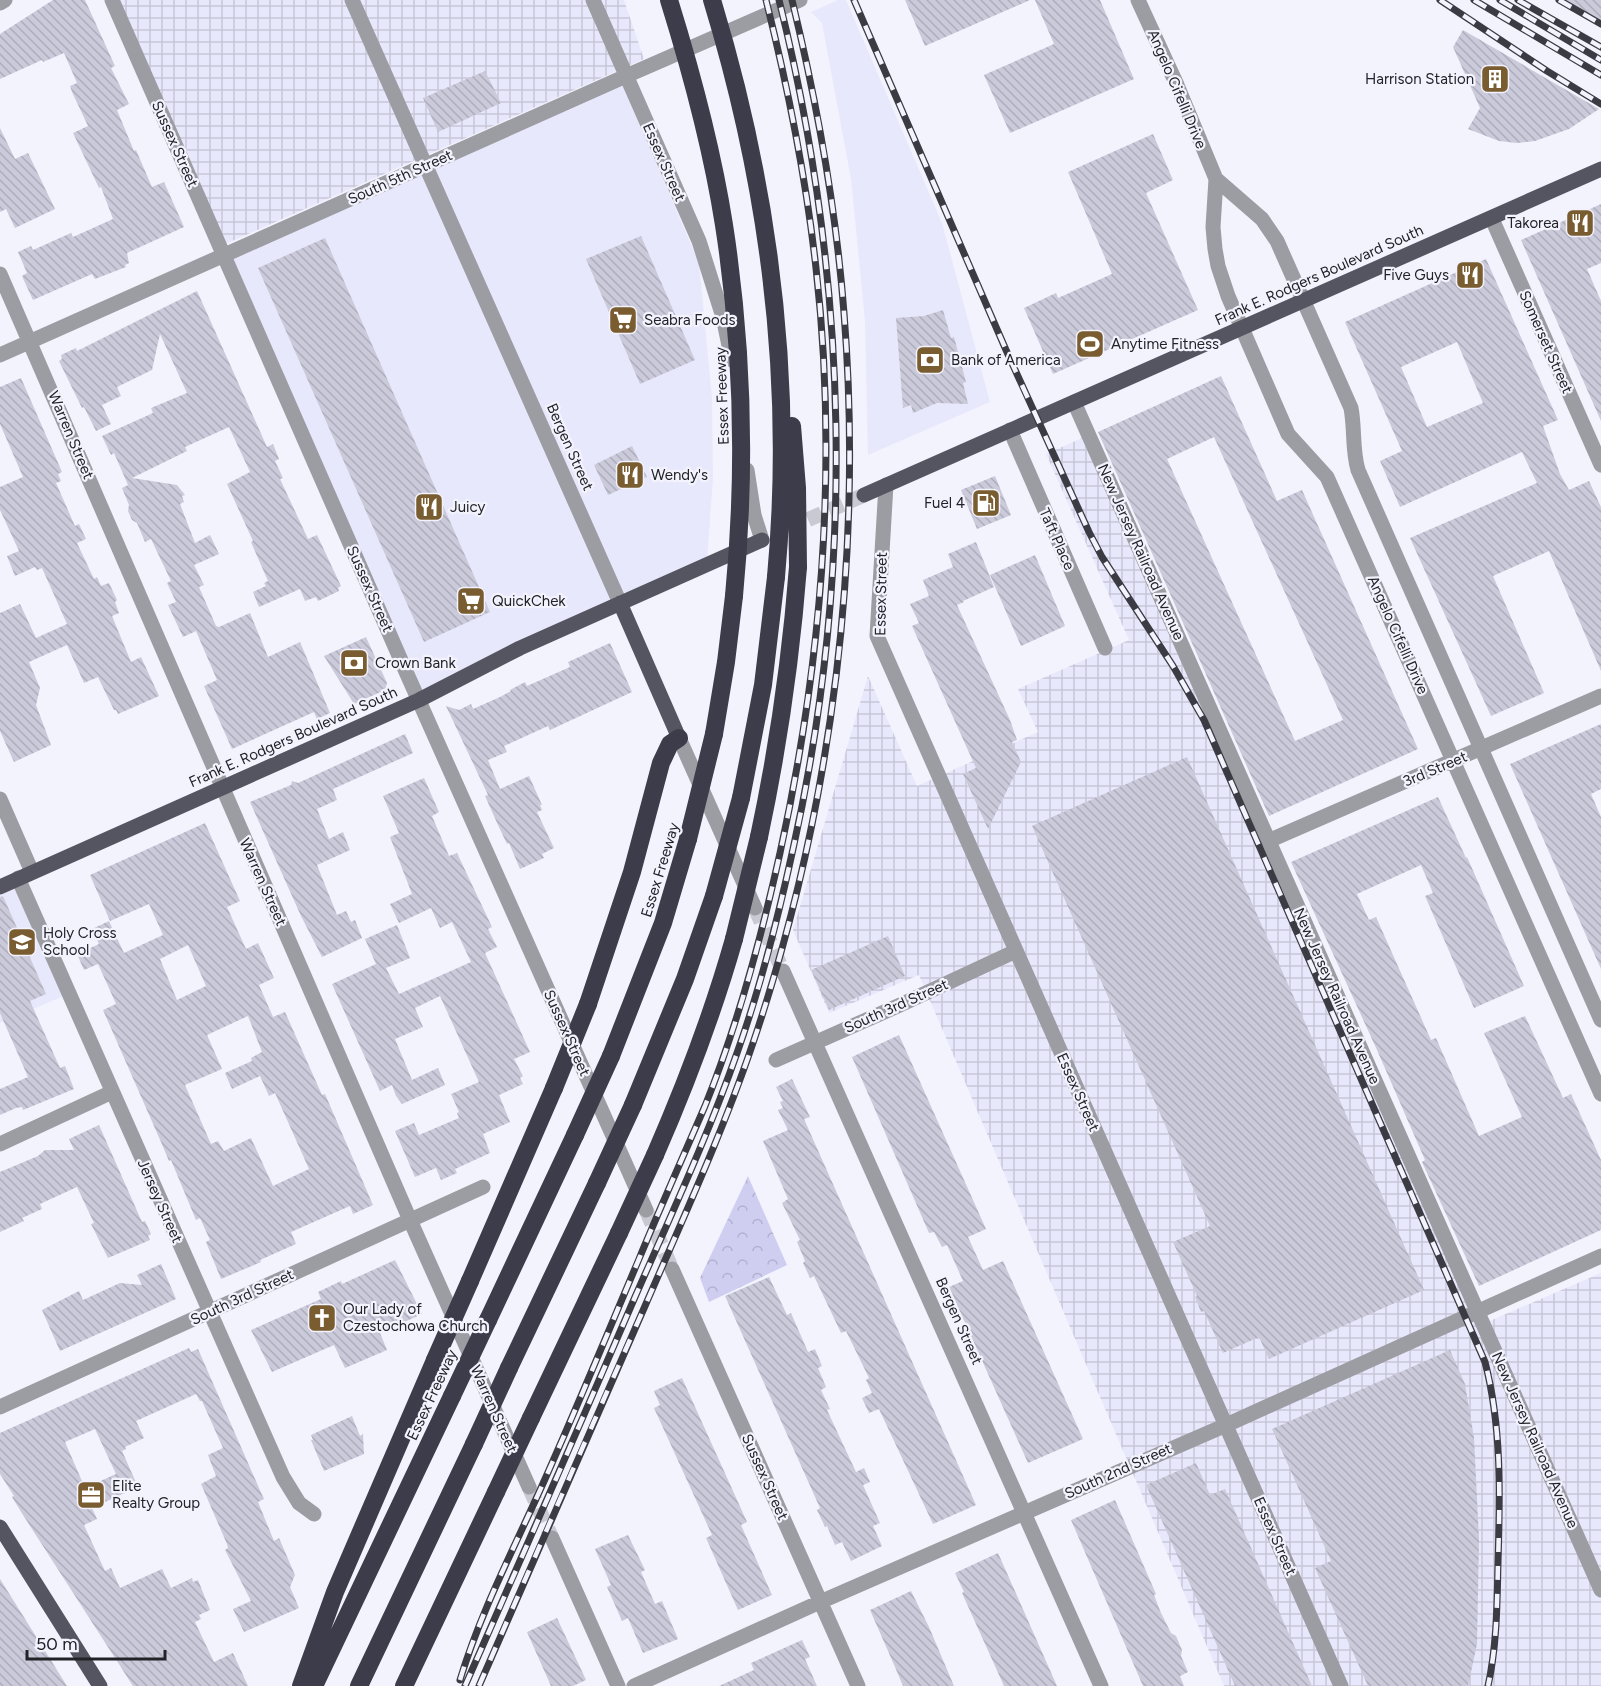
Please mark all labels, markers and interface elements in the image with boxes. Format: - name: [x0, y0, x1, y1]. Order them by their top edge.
- street label: Angelo Cifelli Drive: [1144, 27, 1210, 151]
- building icon: Harrison Station: [1479, 63, 1511, 95]
- place label: Harrison Station: [1365, 70, 1474, 88]
- street label: Sussex Street: [148, 98, 202, 190]
- street label: Essex Street: [639, 120, 689, 204]
- street label: South 5th Street: [345, 146, 455, 208]
- restaurant icon: Takorea: [1564, 207, 1596, 239]
- place label: Takorea: [1507, 214, 1559, 232]
- street label: Frank E. Rodgers Boulevard South: [1212, 221, 1426, 329]
- restaurant icon: Five Guys: [1454, 259, 1486, 291]
- place label: Five Guys: [1383, 266, 1449, 284]
- street label: Somerset Street: [1515, 288, 1577, 396]
- supermarket icon: Seabra Foods: [607, 304, 639, 336]
- place label: Seabra Foods: [644, 311, 736, 329]
- sports icon: Anytime Fitness: [1074, 328, 1106, 360]
- place label: Anytime Fitness: [1111, 335, 1219, 353]
- bank icon: Bank of America: [914, 344, 946, 376]
- street label: Essex Freeway: [711, 347, 733, 445]
- place label: Bank of America: [951, 351, 1061, 369]
- street label: Warren Street: [44, 388, 98, 482]
- street label: Bergen Street: [543, 401, 597, 494]
- restaurant icon: Wendy's: [614, 459, 646, 491]
- street label: New Jersey Railroad Avenue: [1094, 461, 1188, 643]
- place label: Wendy's: [651, 466, 708, 484]
- fuel station icon: Fuel 4: [970, 487, 1002, 519]
- restaurant icon: Juicy: [413, 491, 445, 523]
- place label: Fuel 4: [924, 494, 965, 512]
- place label: Juicy: [450, 498, 485, 516]
- street label: Taft Place: [1035, 505, 1079, 573]
- street label: Sussex Street: [343, 543, 397, 635]
- street label: Essex Street: [871, 552, 891, 636]
- street label: Angelo Cifelli Drive: [1364, 573, 1432, 697]
- supermarket icon: QuickChek: [455, 585, 487, 617]
- place label: QuickChek: [492, 592, 566, 610]
- bank icon: Crown Bank: [338, 647, 370, 679]
- place label: Crown Bank: [375, 654, 456, 672]
- street label: Frank E. Rodgers Boulevard South: [186, 683, 400, 791]
- street label: 3rd Street: [1400, 747, 1470, 791]
- street label: Essex Freeway: [637, 820, 683, 920]
- street label: Warren Street: [236, 835, 290, 929]
- street label: New Jersey Railroad Avenue: [1290, 905, 1384, 1087]
- place label: Holy Cross School: [43, 924, 116, 959]
- school or university icon: Holy Cross School: [6, 926, 38, 958]
- street label: South 3rd Street: [841, 975, 951, 1037]
- street label: Sussex Street: [540, 987, 594, 1079]
- street label: Essex Street: [1053, 1050, 1103, 1134]
- street label: Jersey Street: [134, 1156, 187, 1246]
- street label: South 3rd Street: [188, 1265, 297, 1329]
- street label: Bergen Street: [932, 1275, 986, 1368]
- place label: Our Lady of Czestochowa Church: [343, 1300, 488, 1335]
- church icon: Our Lady of Czestochowa Church: [306, 1302, 338, 1334]
- street label: Essex Freeway: [403, 1347, 461, 1443]
- street label: New Jersey Railroad Avenue: [1488, 1349, 1582, 1531]
- street label: Warren Street: [467, 1362, 521, 1456]
- street label: Sussex Street: [738, 1431, 792, 1523]
- street label: South 2nd Street: [1062, 1439, 1175, 1503]
- place label: Elite Realty Group: [112, 1477, 200, 1512]
- office icon: Elite Realty Group: [75, 1479, 107, 1511]
- street label: Essex Street: [1250, 1494, 1300, 1578]
- scale bar: [27, 1623, 165, 1661]
- text: 50 m: [36, 1633, 78, 1655]

